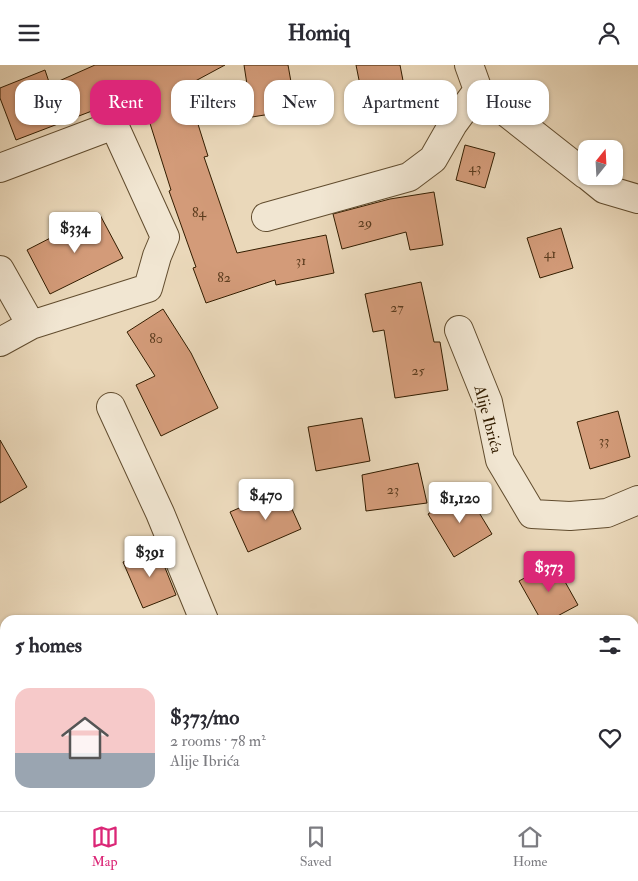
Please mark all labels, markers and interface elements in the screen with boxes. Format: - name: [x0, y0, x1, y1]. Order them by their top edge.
- icon: menu: [15, 19, 43, 47]
- text: Homiq: [288, 19, 350, 47]
- icon: person: [595, 19, 623, 47]
- chip: Buy: [15, 80, 80, 125]
- chip: Rent: [90, 80, 161, 125]
- chip: Filters: [171, 80, 254, 125]
- chip: New: [264, 80, 334, 125]
- chip: Apartment: [344, 80, 457, 125]
- chip: House: [467, 80, 549, 125]
- north arrow: [578, 140, 622, 185]
- map controls: [578, 140, 623, 185]
- house number: 43: [469, 159, 481, 176]
- house number: 84: [192, 204, 208, 221]
- pin: $334: [45, 211, 105, 254]
- house number: 29: [358, 214, 372, 231]
- text: $334: [60, 218, 90, 238]
- house number: 41: [544, 245, 556, 262]
- house number: 31: [296, 252, 306, 269]
- house number: 82: [217, 269, 231, 286]
- house number: 27: [390, 299, 404, 316]
- house number: 80: [149, 330, 163, 347]
- house number: 25: [411, 362, 425, 379]
- street label: Alije Ibrića: [469, 382, 507, 456]
- house number: 33: [599, 432, 609, 449]
- pin: $470: [236, 479, 296, 521]
- house number: 23: [387, 481, 399, 498]
- pin: $1,120: [419, 481, 501, 524]
- text: $470: [250, 485, 282, 505]
- text: $1,120: [440, 488, 480, 508]
- pin: $391: [120, 535, 180, 578]
- text: $391: [135, 542, 165, 562]
- pin: $373: [519, 551, 579, 593]
- text: $373: [535, 557, 563, 577]
- icon: filters: [596, 631, 624, 659]
- text: 5 homes: [15, 632, 82, 659]
- text: $373/mo: [170, 704, 239, 731]
- icon: home: [55, 708, 115, 768]
- icon: heart: [596, 724, 624, 752]
- text: 2 rooms · 78 m²: [170, 731, 266, 751]
- text: Alije Ibrića: [170, 751, 240, 771]
- tab: Map: [91, 823, 119, 870]
- tab: Saved: [300, 823, 332, 870]
- tab: Home: [513, 823, 547, 870]

